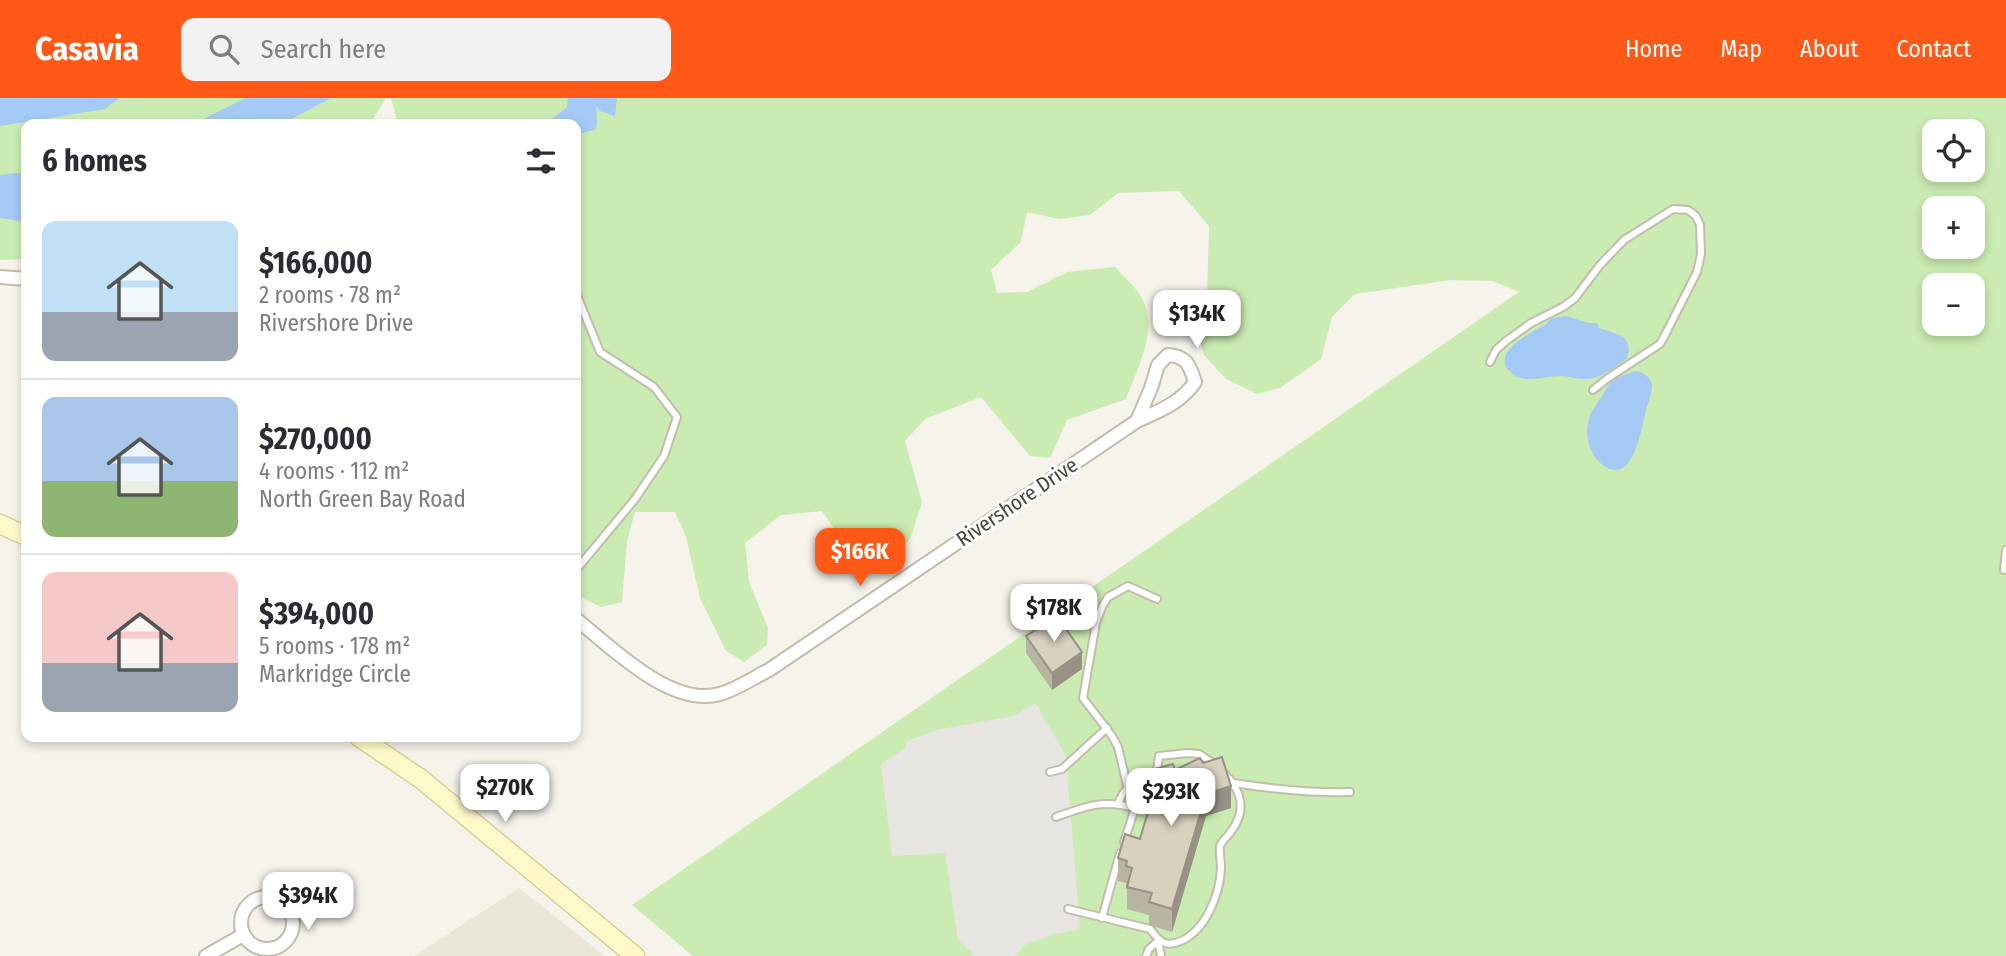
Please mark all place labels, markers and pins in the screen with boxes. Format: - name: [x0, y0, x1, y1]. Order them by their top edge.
- pin: $134K: [1148, 290, 1246, 350]
- pin: $166K: [811, 528, 909, 588]
- pin: $178K: [1005, 584, 1103, 644]
- pin: $270K: [456, 764, 554, 824]
- pin: $293K: [1122, 768, 1220, 828]
- pin: $394K: [259, 872, 357, 932]

